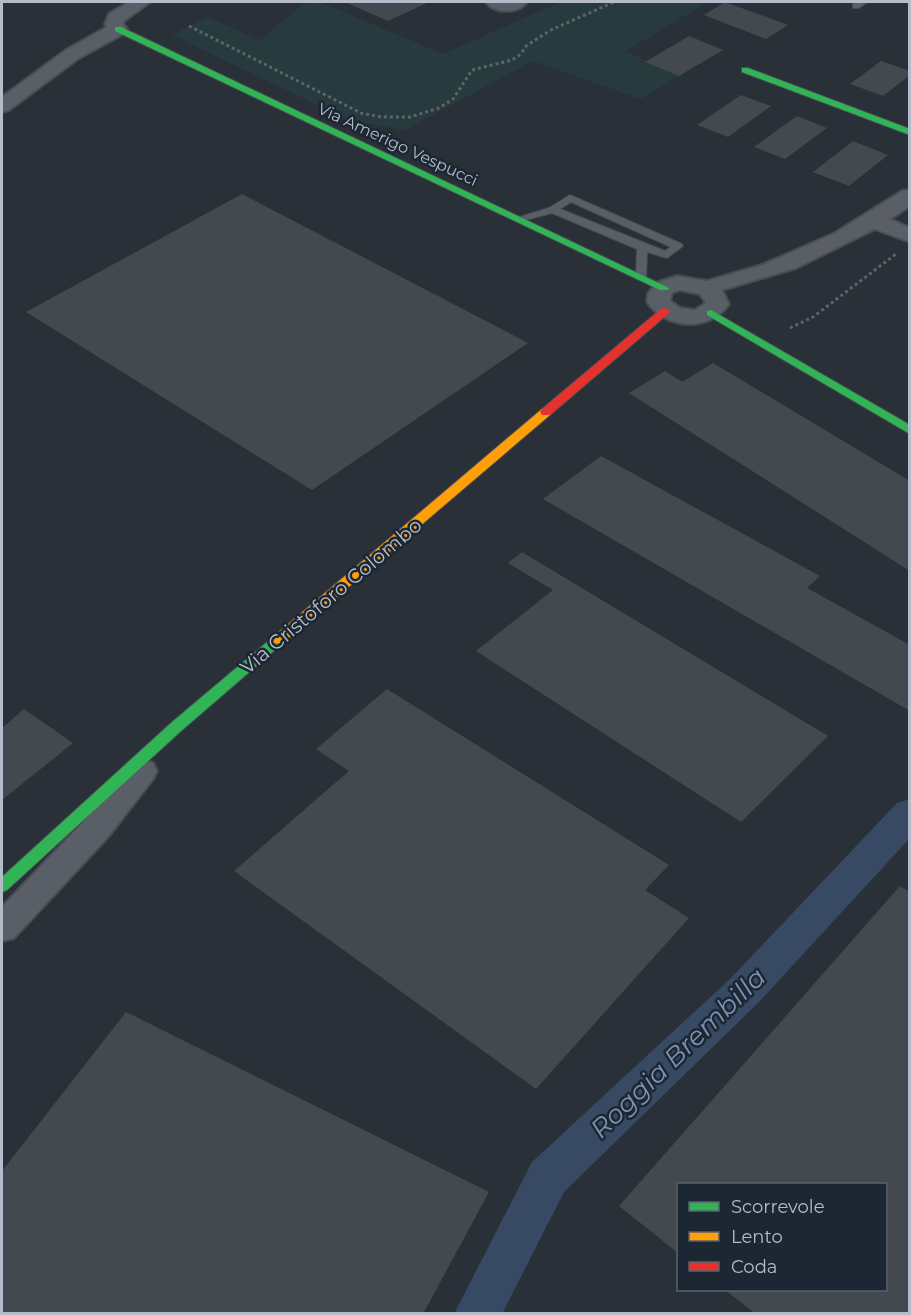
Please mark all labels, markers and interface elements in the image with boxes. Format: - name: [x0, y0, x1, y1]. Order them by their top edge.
- street label: Via Amerigo Vespucci: [315, 99, 481, 190]
- street label: Via Cristoforo Colombo: [235, 513, 427, 679]
- water label: Roggia Brembilla: [584, 961, 772, 1145]
- legend: [677, 1183, 887, 1291]
- text: Scorrevole: [731, 1196, 825, 1218]
- text: Lento: [731, 1226, 783, 1248]
- text: Coda: [731, 1256, 777, 1278]

